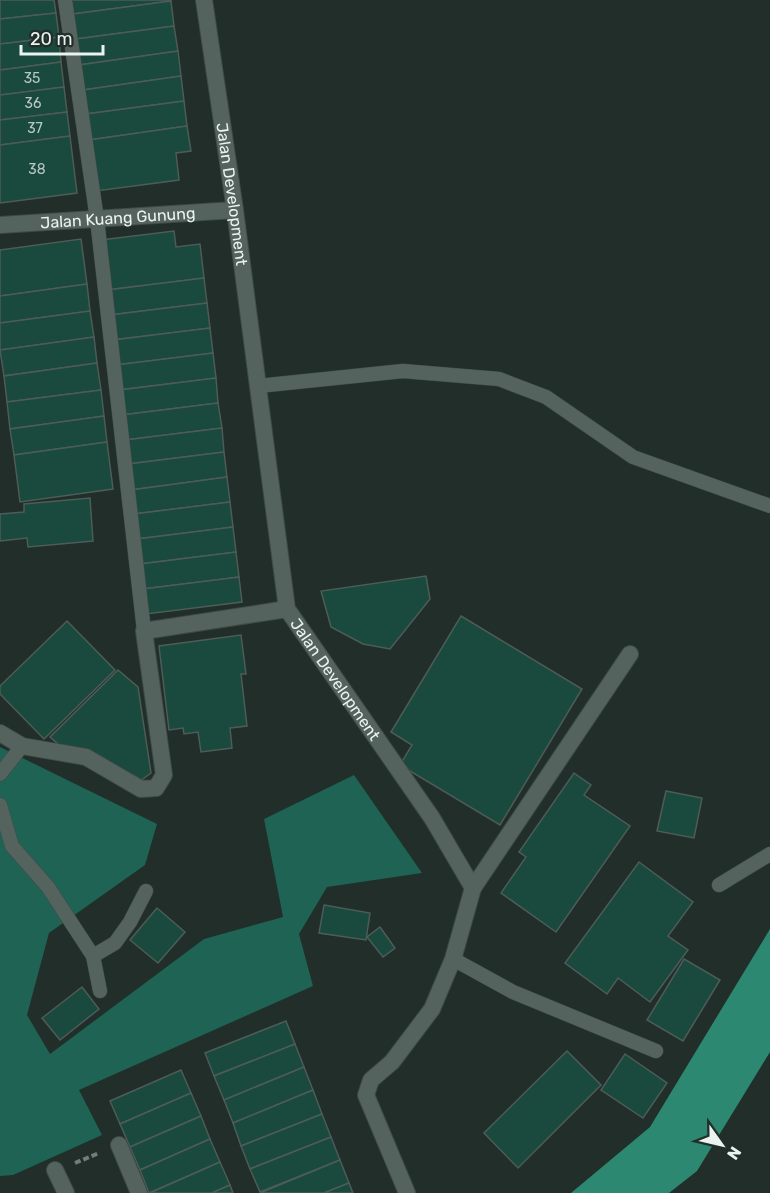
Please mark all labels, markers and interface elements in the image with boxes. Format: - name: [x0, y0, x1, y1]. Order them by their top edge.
- scale bar: [21, 18, 104, 56]
- text: 20 m: [30, 28, 72, 50]
- house number: 35: [24, 70, 40, 87]
- house number: 36: [25, 95, 41, 112]
- house number: 37: [27, 120, 43, 137]
- street label: Jalan Development: [213, 121, 252, 267]
- house number: 38: [28, 161, 46, 178]
- street label: Jalan Kuang Gunung: [40, 203, 196, 232]
- street label: Jalan Development: [287, 614, 385, 744]
- north arrow: [692, 1115, 752, 1175]
- text: N: [723, 1143, 745, 1163]

